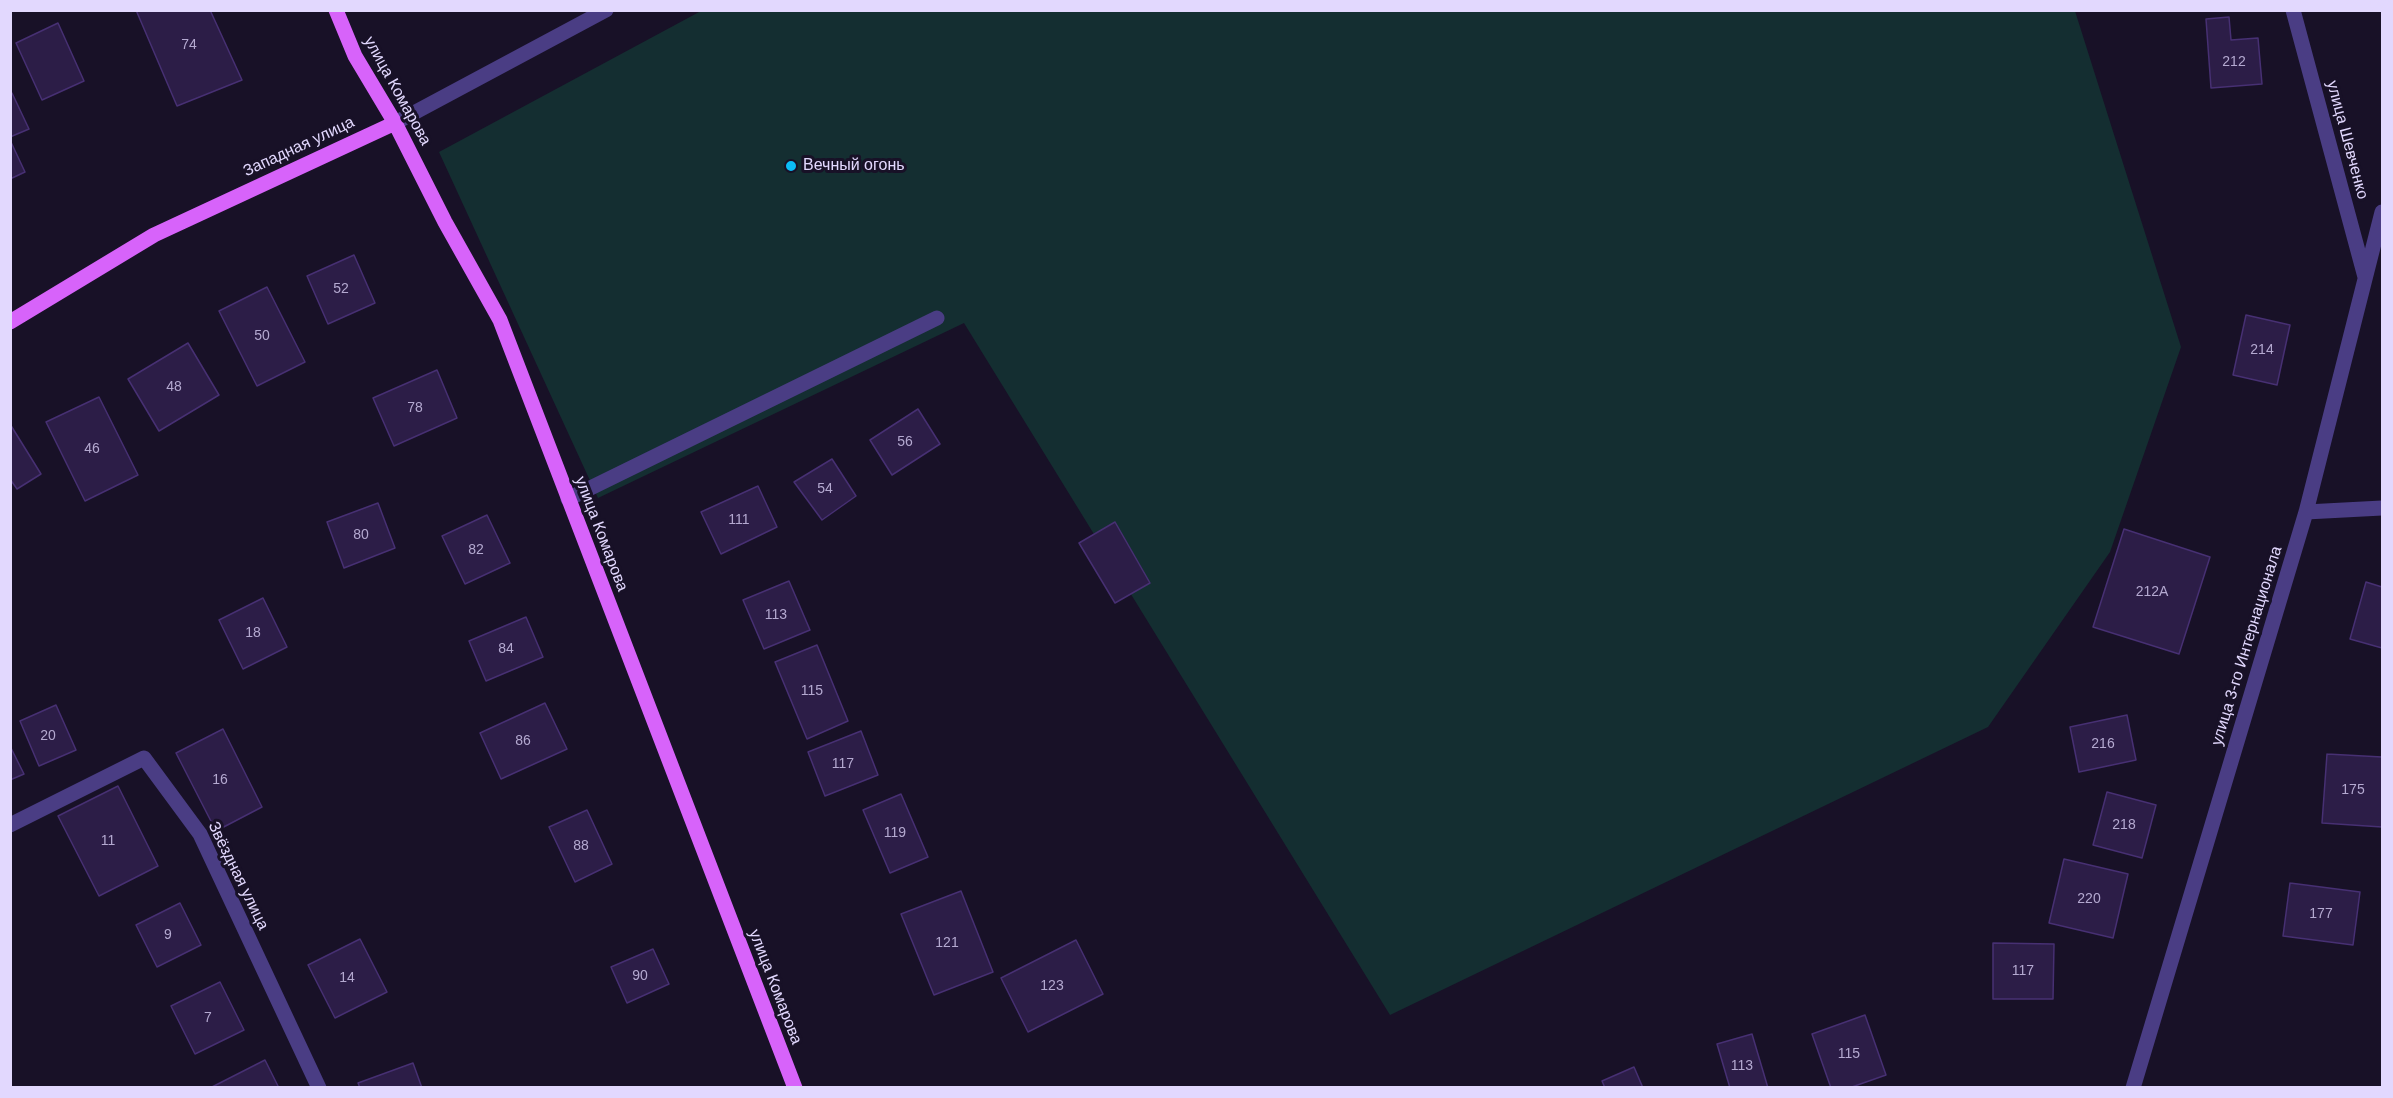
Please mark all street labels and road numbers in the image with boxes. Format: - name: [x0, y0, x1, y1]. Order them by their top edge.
- street label: улица Комарова: [359, 33, 435, 149]
- street label: улица Шевченко: [2322, 79, 2372, 201]
- street label: Западная улица: [240, 113, 358, 181]
- street label: улица Комарова: [570, 474, 632, 594]
- street label: улица 3-го Интернационала: [2207, 544, 2287, 748]
- street label: Звёздная улица: [203, 819, 273, 933]
- street label: улица Комарова: [744, 927, 806, 1047]

